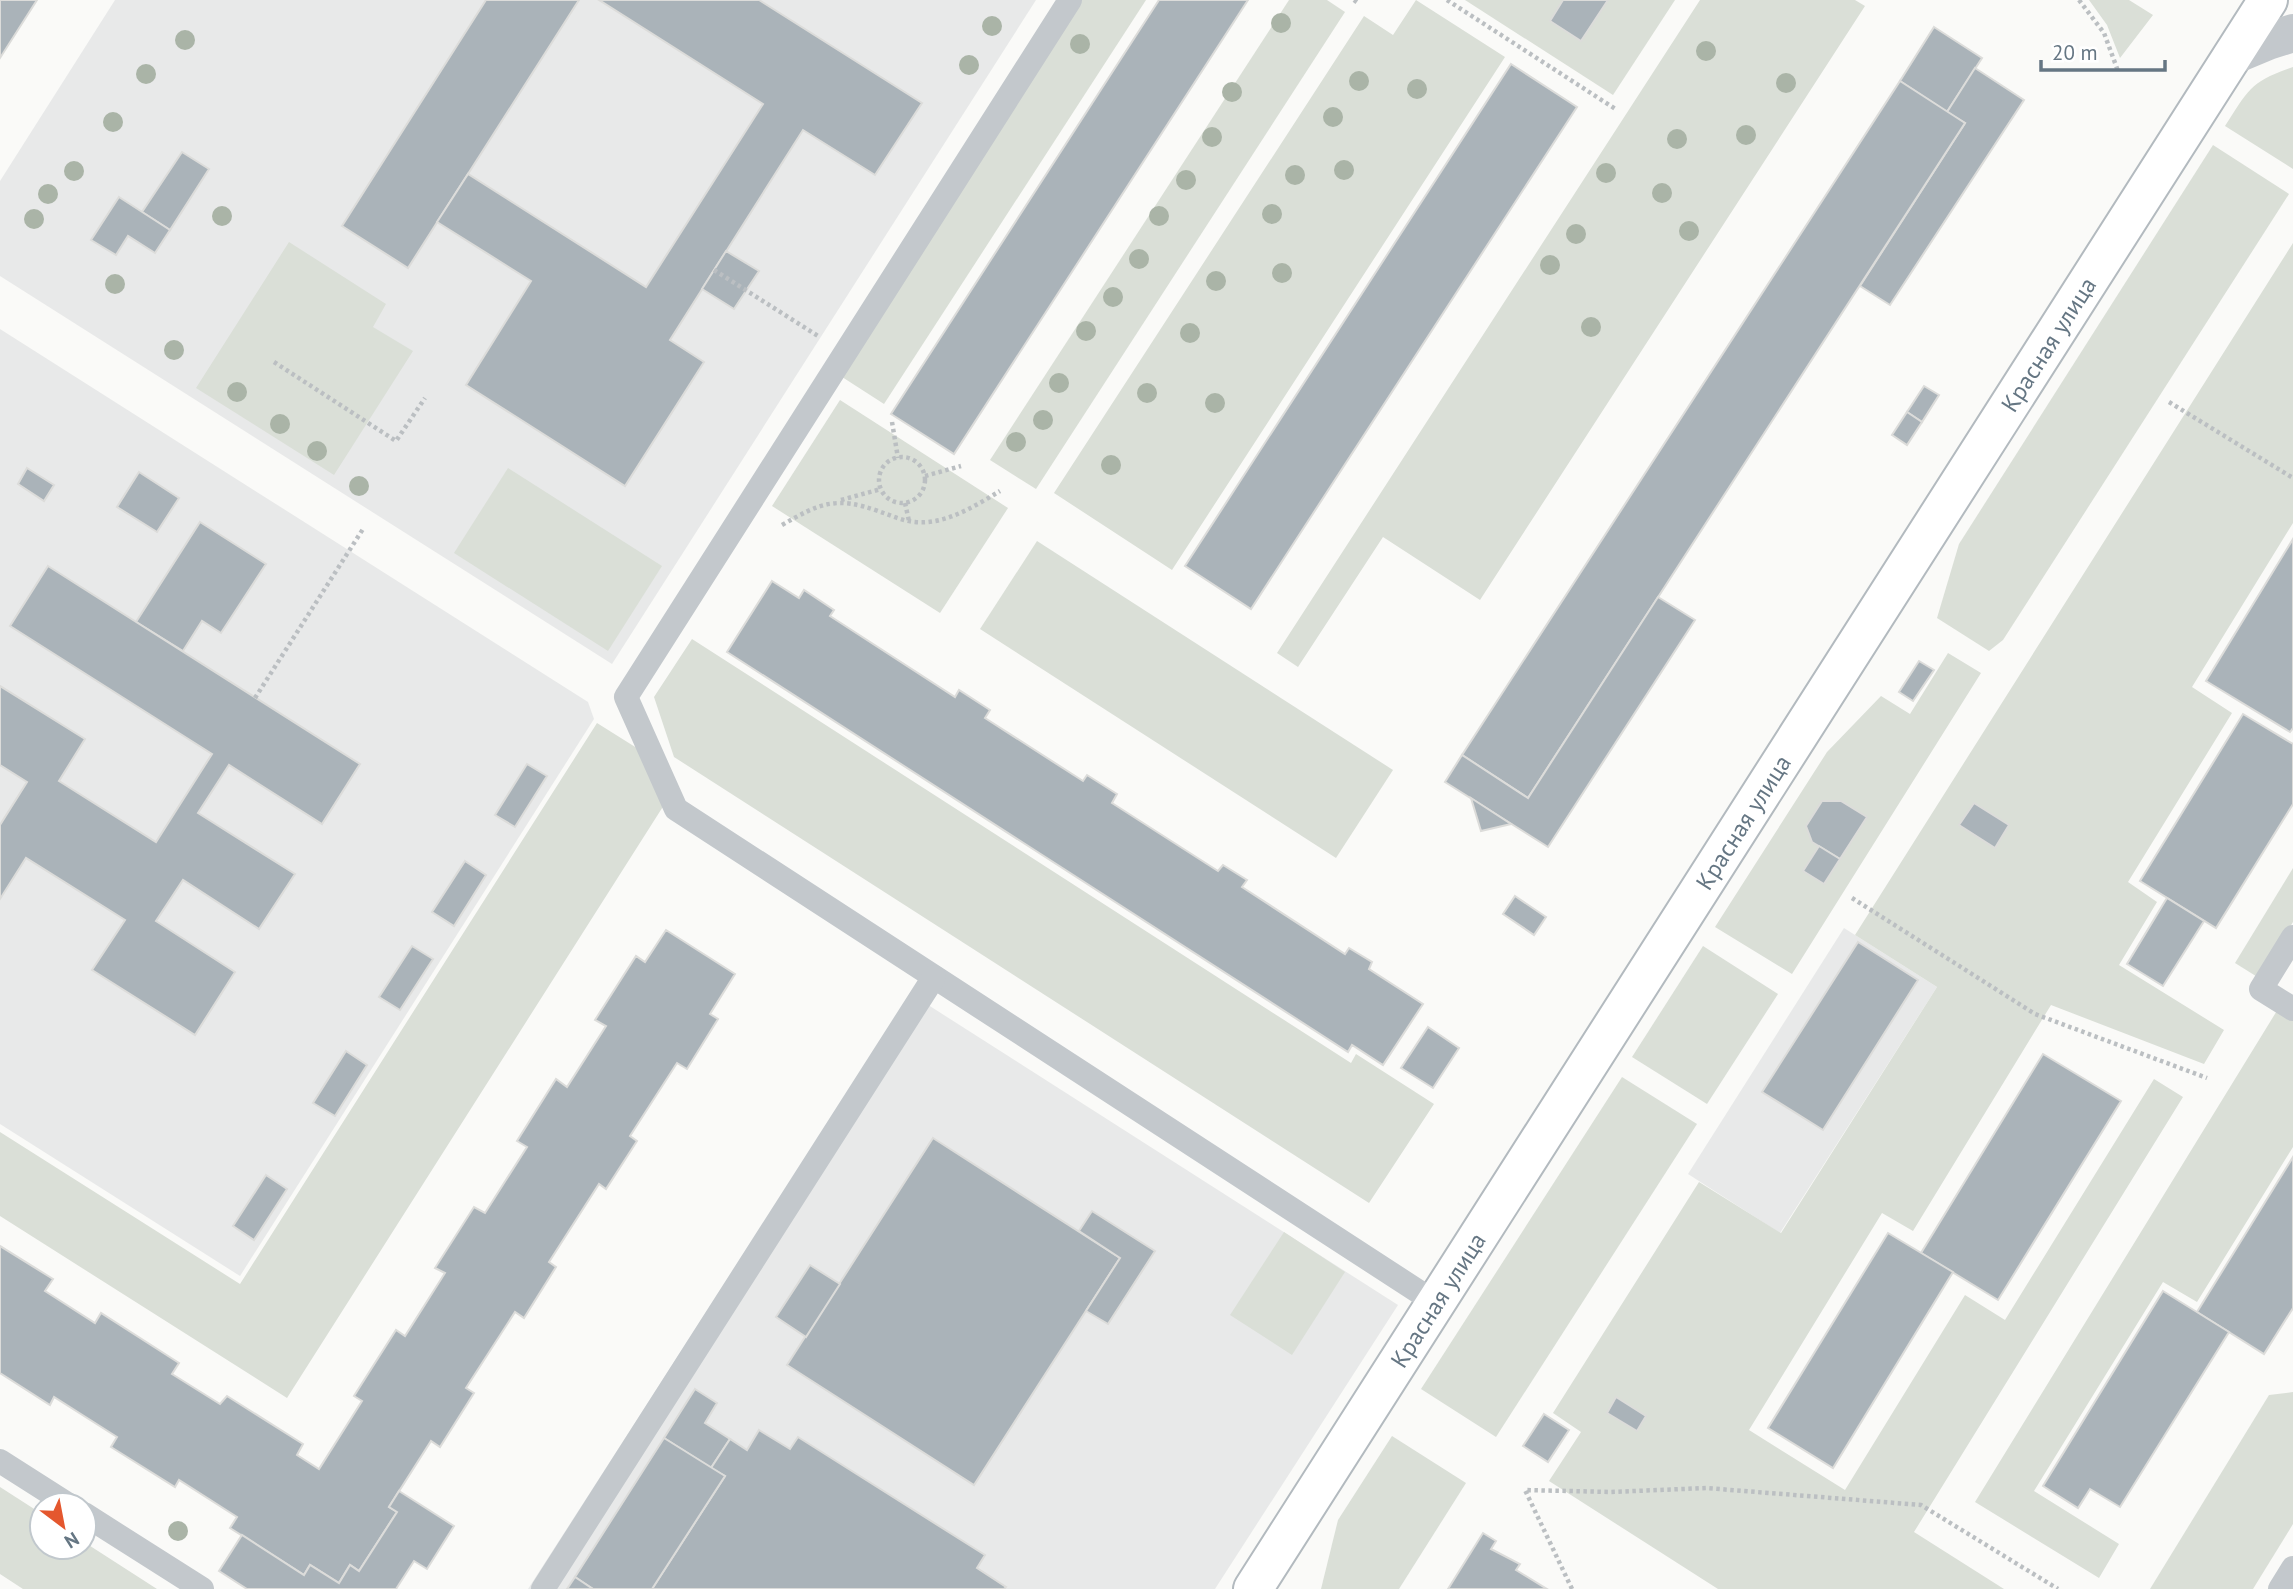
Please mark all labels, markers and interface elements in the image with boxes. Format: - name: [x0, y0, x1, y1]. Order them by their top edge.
- scale bar: [2041, 28, 2165, 72]
- text: 20 m: [2052, 39, 2098, 66]
- street label: Красная улица: [1994, 271, 2103, 418]
- street label: Красная улица: [1688, 749, 1797, 895]
- street label: Красная улица: [1383, 1227, 1492, 1373]
- north arrow: [28, 1491, 98, 1561]
- text: N: [60, 1527, 84, 1554]

